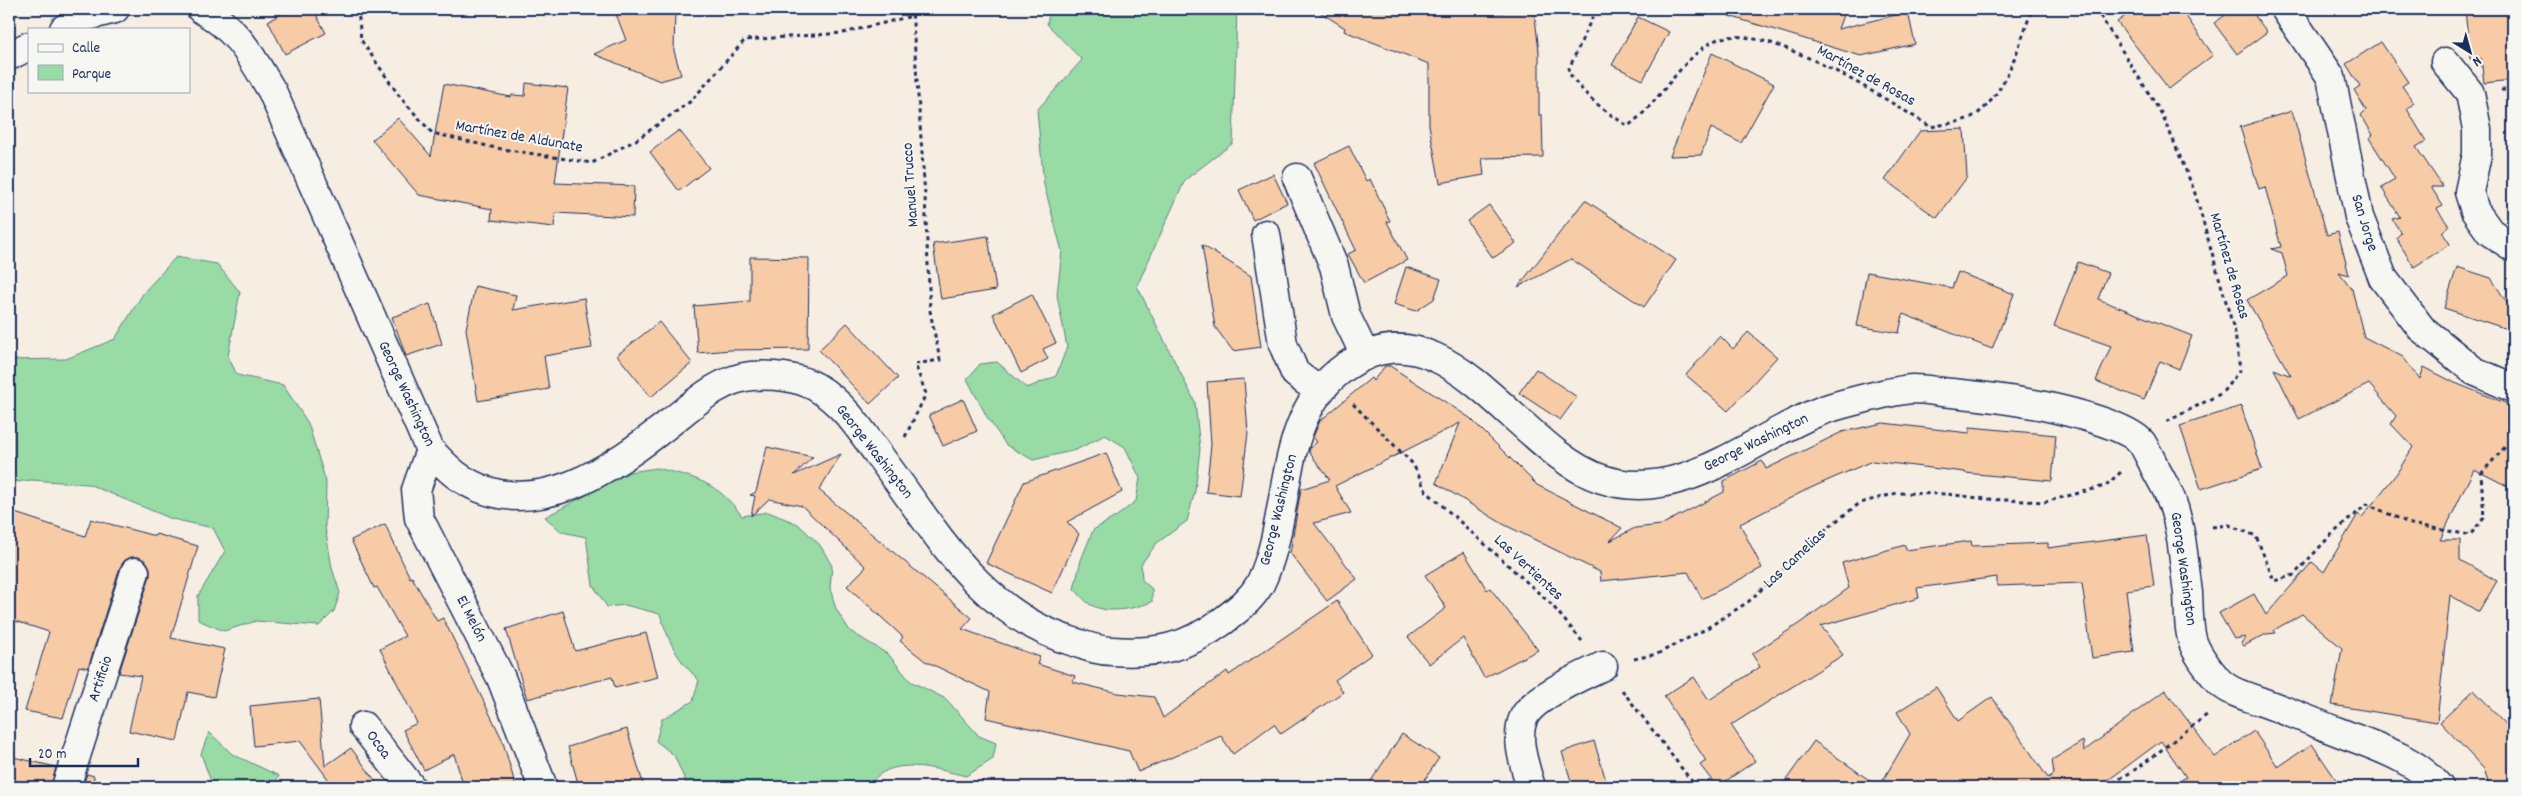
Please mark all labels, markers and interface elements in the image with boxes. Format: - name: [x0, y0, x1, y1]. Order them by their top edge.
- legend: [28, 28, 190, 92]
- north arrow: [2444, 28, 2494, 78]
- text: Calle: [72, 38, 101, 60]
- street label: Martínez de Rosas: [1812, 39, 1920, 113]
- text: N: [2468, 51, 2485, 71]
- text: Parque: [72, 64, 112, 86]
- street label: Martínez de Aldunate: [454, 114, 584, 160]
- street label: Manuel Trucco: [897, 142, 925, 228]
- street label: San Jorge: [2344, 192, 2384, 254]
- street label: Martínez de Rosas: [2203, 210, 2255, 322]
- street label: George Washington: [371, 337, 441, 451]
- street label: George Washington: [830, 400, 918, 504]
- street label: George Washington: [1700, 408, 1812, 478]
- street label: George Washington: [1254, 452, 1304, 568]
- street label: George Washington: [2164, 511, 2202, 627]
- street label: Las Camelias: [1758, 524, 1832, 594]
- street label: Las Vertientes: [1488, 530, 1568, 607]
- street label: El Melón: [450, 592, 492, 646]
- street label: Artificio: [83, 653, 119, 705]
- street label: Ocoa: [360, 726, 396, 764]
- scale bar: [30, 736, 138, 768]
- text: 20 m: [38, 744, 66, 766]

